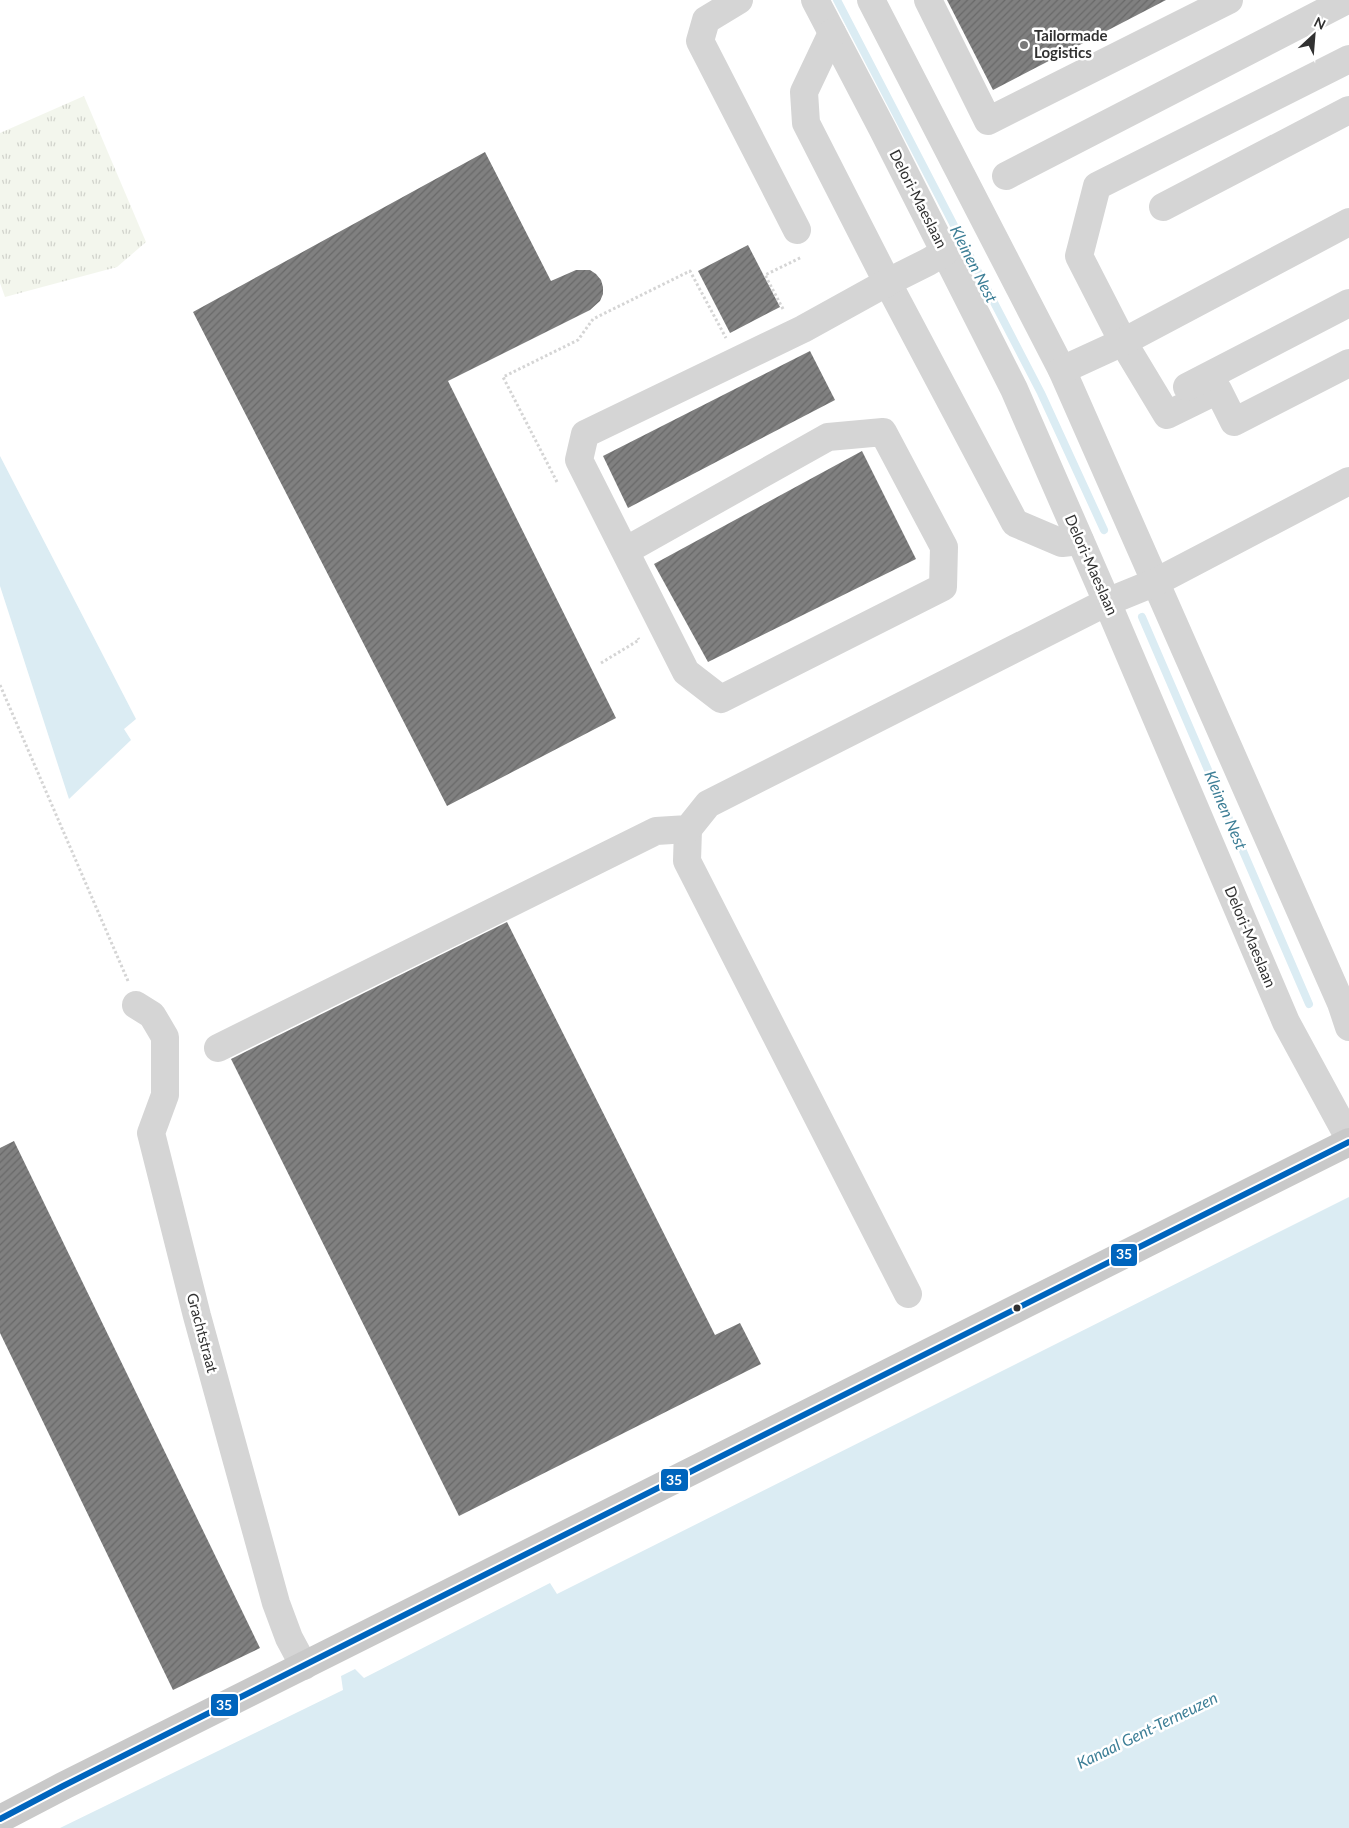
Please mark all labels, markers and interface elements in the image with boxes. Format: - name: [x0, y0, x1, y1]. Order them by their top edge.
- north arrow: [1289, 10, 1339, 60]
- text: N: [1311, 13, 1328, 33]
- place label: Tailormade Logistics: [1034, 26, 1107, 61]
- marker: Tailormade Logistics: [1018, 39, 1030, 51]
- street label: Delori-Maeslaan: [886, 146, 951, 251]
- water label: Kleinen Nest: [947, 222, 1002, 306]
- street label: Delori-Maeslaan: [1062, 511, 1122, 618]
- water label: Kleinen Nest: [1201, 767, 1252, 852]
- street label: Delori-Maeslaan: [1221, 883, 1280, 990]
- line badge: 35: [1110, 1243, 1138, 1267]
- text: 35: [1116, 1245, 1132, 1262]
- street label: Grachtstraat: [184, 1291, 222, 1375]
- unlabelled marker: [1012, 1303, 1022, 1313]
- line badge: 35: [660, 1468, 689, 1492]
- text: 35: [666, 1471, 682, 1488]
- water label: Kanaal Gent-Terneuzen: [1073, 1687, 1220, 1772]
- line badge: 35: [210, 1693, 239, 1717]
- text: 35: [216, 1696, 232, 1713]

